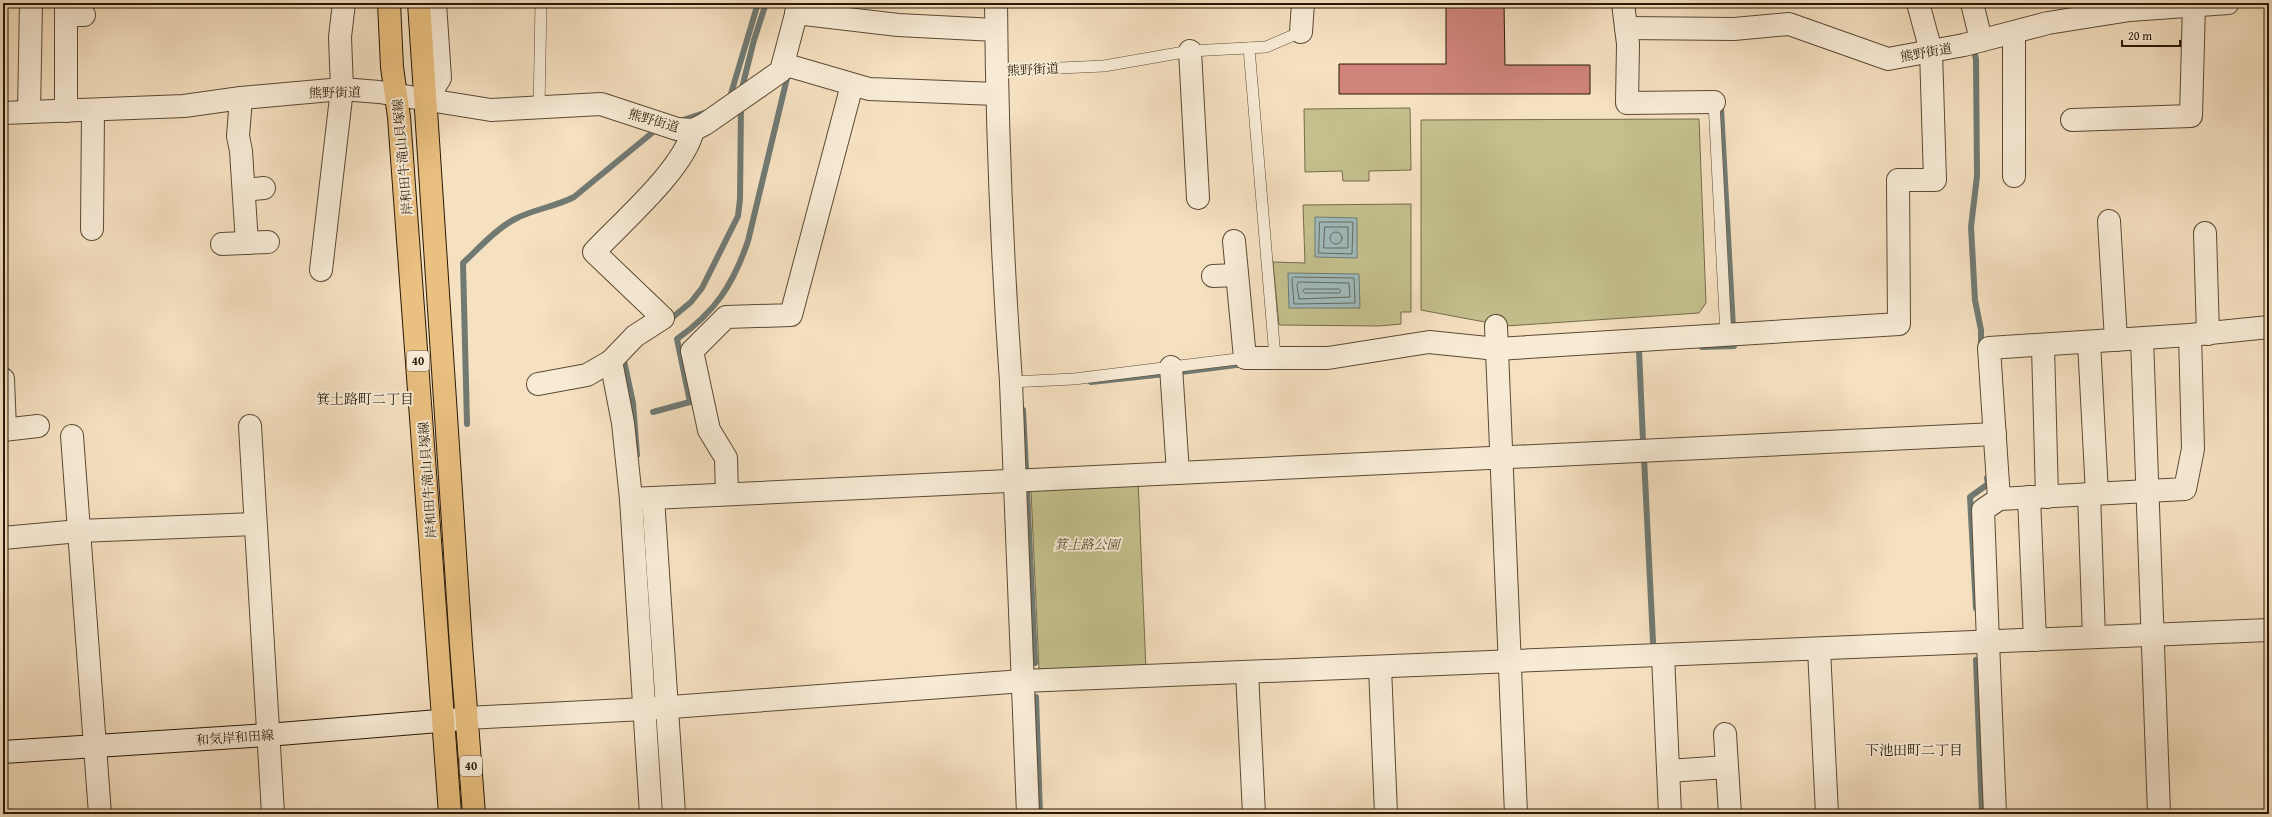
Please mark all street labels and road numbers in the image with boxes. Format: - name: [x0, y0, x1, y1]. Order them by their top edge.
- street label: 熊野街道: [1899, 39, 1953, 66]
- street label: 熊野街道: [1007, 59, 1059, 80]
- street label: 熊野街道: [309, 83, 361, 102]
- street label: 岸和田牛滝山貝塚線: [388, 98, 417, 216]
- street label: 熊野街道: [626, 104, 681, 137]
- road number: 40: [407, 351, 429, 371]
- street label: 岸和田牛滝山貝塚線: [414, 421, 441, 539]
- street label: 和気岸和田線: [195, 725, 275, 750]
- road number: 40: [460, 756, 482, 776]

